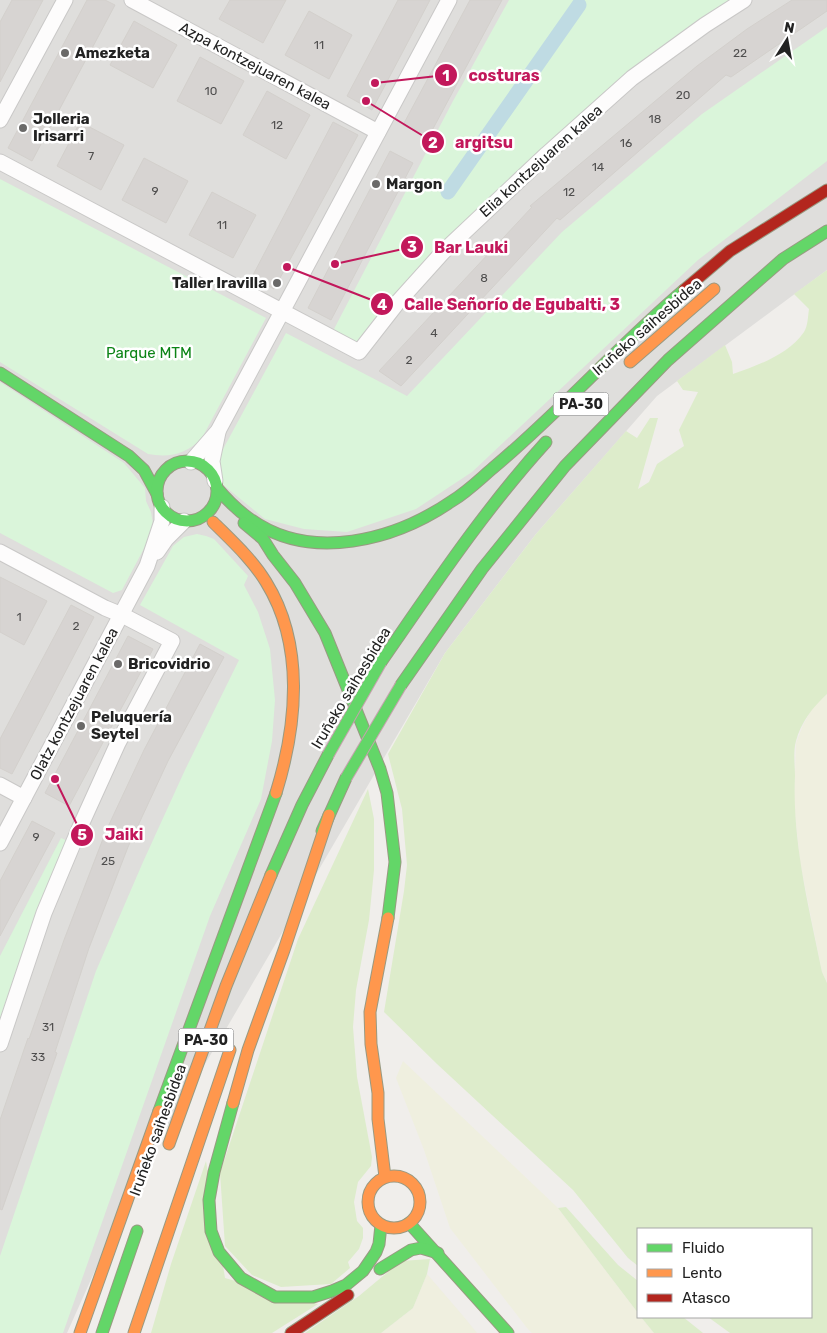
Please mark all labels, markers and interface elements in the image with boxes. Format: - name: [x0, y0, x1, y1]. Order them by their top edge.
- north arrow: [762, 15, 812, 65]
- street label: Azpa kontzejuaren kalea: [176, 18, 334, 114]
- text: N: [783, 18, 796, 37]
- house number: 11: [314, 38, 324, 52]
- place label: Amezketa: [75, 44, 150, 62]
- house number: 22: [733, 46, 747, 60]
- marker: Amezketa: [59, 47, 71, 59]
- callout: costuras: [433, 60, 549, 91]
- text: costuras: [468, 66, 540, 85]
- text: 1: [442, 67, 450, 85]
- house number: 10: [205, 84, 217, 98]
- house number: 20: [676, 88, 690, 102]
- street label: Elia kontzejuaren kalea: [476, 101, 606, 221]
- place label: Jolleria Irisarri: [33, 110, 90, 145]
- house number: 18: [649, 112, 661, 126]
- house number: 12: [271, 118, 283, 132]
- marker: Jolleria Irisarri: [17, 122, 29, 134]
- callout: argitsu: [420, 127, 523, 158]
- text: argitsu: [455, 133, 513, 152]
- text: 2: [428, 134, 438, 152]
- house number: 16: [620, 136, 632, 150]
- house number: 7: [88, 149, 94, 163]
- house number: 14: [592, 160, 605, 174]
- place label: Margon: [386, 175, 442, 193]
- marker: Margon: [370, 178, 382, 190]
- house number: 9: [151, 184, 159, 198]
- house number: 12: [563, 185, 575, 199]
- house number: 11: [217, 218, 227, 232]
- callout: Bar Lauki: [399, 232, 519, 263]
- text: 3: [407, 238, 417, 256]
- text: Bar Lauki: [434, 238, 508, 257]
- house number: 8: [480, 271, 488, 285]
- place label: Taller Iravilla: [172, 274, 267, 292]
- street label: Iruñeko saihesbidea: [589, 275, 705, 379]
- marker: Taller Iravilla: [271, 277, 283, 289]
- callout: Calle Señorío de Egubalti, 3: [369, 289, 630, 320]
- text: Calle Señorío de Egubalti, 3: [404, 295, 620, 314]
- text: 4: [377, 296, 387, 314]
- house number: 4: [430, 326, 438, 340]
- park label: Parque MTM: [106, 344, 192, 362]
- house number: 2: [405, 353, 413, 367]
- road number: PA-30: [554, 392, 608, 416]
- house number: 1: [16, 610, 22, 624]
- house number: 2: [72, 619, 80, 633]
- street label: Iruñeko saihesbidea: [308, 624, 394, 752]
- street label: Olatz kontzejuaren kalea: [26, 625, 122, 783]
- place label: Bricovidrio: [128, 655, 210, 673]
- marker: Bricovidrio: [112, 658, 124, 670]
- place label: Peluquería Seytel: [91, 708, 172, 743]
- marker: Peluquería Seytel: [75, 720, 87, 732]
- callout: Jaiki: [70, 819, 153, 850]
- text: Jaiki: [105, 825, 143, 844]
- text: 5: [77, 826, 87, 844]
- house number: 9: [32, 830, 40, 844]
- house number: 25: [101, 854, 115, 868]
- house number: 31: [42, 1020, 54, 1034]
- road number: PA-30: [178, 1028, 234, 1052]
- house number: 33: [31, 1050, 45, 1064]
- street label: Iruñeko saihesbidea: [126, 1062, 190, 1198]
- legend: [637, 1228, 812, 1318]
- text: Fluido: [682, 1239, 725, 1257]
- text: Lento: [682, 1264, 722, 1282]
- text: Atasco: [682, 1289, 730, 1307]

